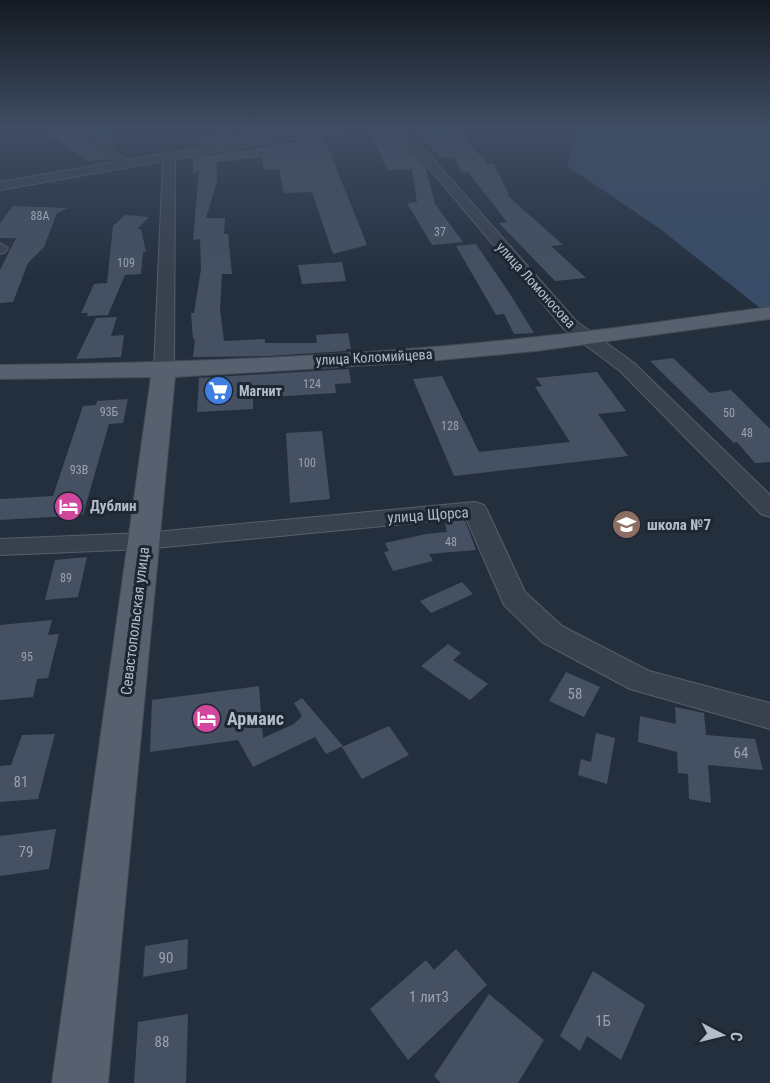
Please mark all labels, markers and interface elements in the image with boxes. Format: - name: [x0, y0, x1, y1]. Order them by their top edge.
- house number: 88А: [31, 209, 49, 223]
- house number: 37: [434, 225, 446, 239]
- street label: улица Ломоносова: [493, 239, 579, 331]
- house number: 109: [117, 256, 135, 270]
- street label: улица Коломийцева: [315, 346, 433, 368]
- supermarket icon: Магнит: [202, 375, 234, 407]
- house number: 124: [303, 377, 321, 391]
- place label: Магнит: [239, 383, 282, 399]
- house number: 93Б: [100, 405, 119, 419]
- house number: 50: [723, 406, 735, 420]
- house number: 128: [441, 419, 459, 433]
- house number: 48: [741, 426, 753, 440]
- house number: 100: [298, 456, 316, 470]
- house number: 93В: [70, 463, 88, 477]
- hotel icon: Дублин: [53, 490, 85, 522]
- place label: Дублин: [90, 497, 137, 515]
- street label: улица Щорса: [387, 503, 469, 527]
- school or university icon: школа №7: [610, 509, 642, 541]
- place label: школа №7: [647, 516, 711, 534]
- house number: 48: [445, 535, 457, 549]
- street label: Севастопольская улица: [117, 546, 153, 696]
- house number: 89: [60, 571, 72, 585]
- house number: 95: [21, 650, 33, 664]
- house number: 58: [568, 685, 582, 703]
- hotel icon: Армаис: [190, 702, 222, 734]
- place label: Армаис: [227, 708, 284, 729]
- house number: 64: [734, 744, 748, 762]
- house number: 81: [14, 773, 28, 791]
- house number: 79: [19, 843, 33, 861]
- house number: 90: [159, 949, 173, 967]
- house number: 1 лит3: [409, 988, 449, 1006]
- north arrow: [692, 1005, 752, 1065]
- house number: 1Б: [595, 1012, 611, 1030]
- text: С: [726, 1031, 746, 1042]
- house number: 88: [155, 1033, 169, 1051]

